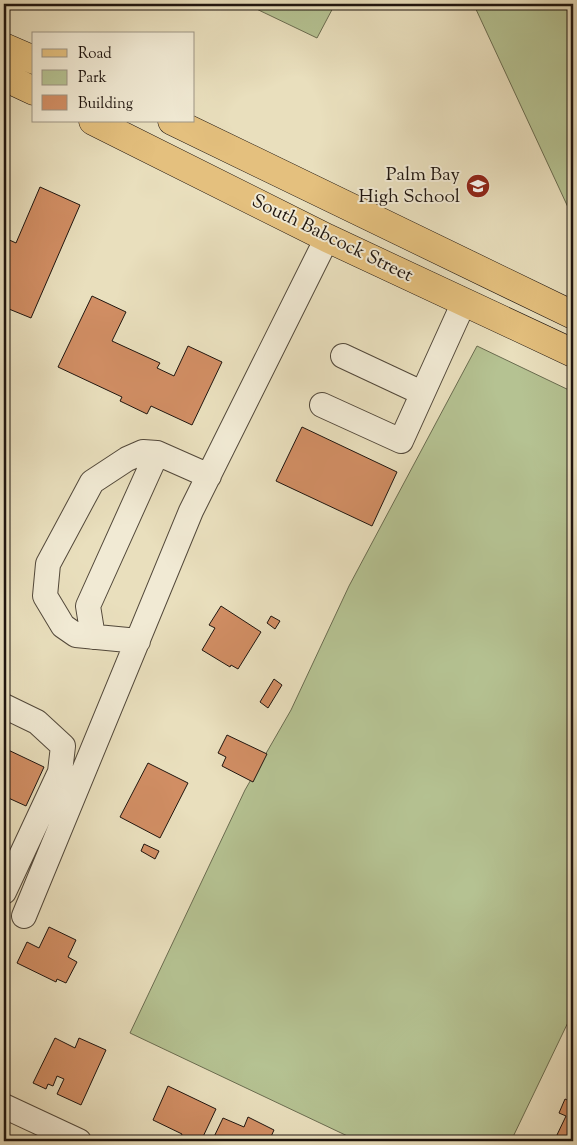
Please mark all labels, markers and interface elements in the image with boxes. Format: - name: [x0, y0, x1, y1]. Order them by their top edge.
- legend: [32, 32, 195, 122]
- text: Road: [78, 44, 112, 65]
- text: Park: [78, 68, 107, 89]
- text: Building: [78, 94, 133, 115]
- place label: Palm Bay High School: [358, 162, 461, 211]
- school or university icon: Palm Bay High School: [465, 173, 491, 199]
- street label: South Babcock Street: [247, 188, 418, 290]

